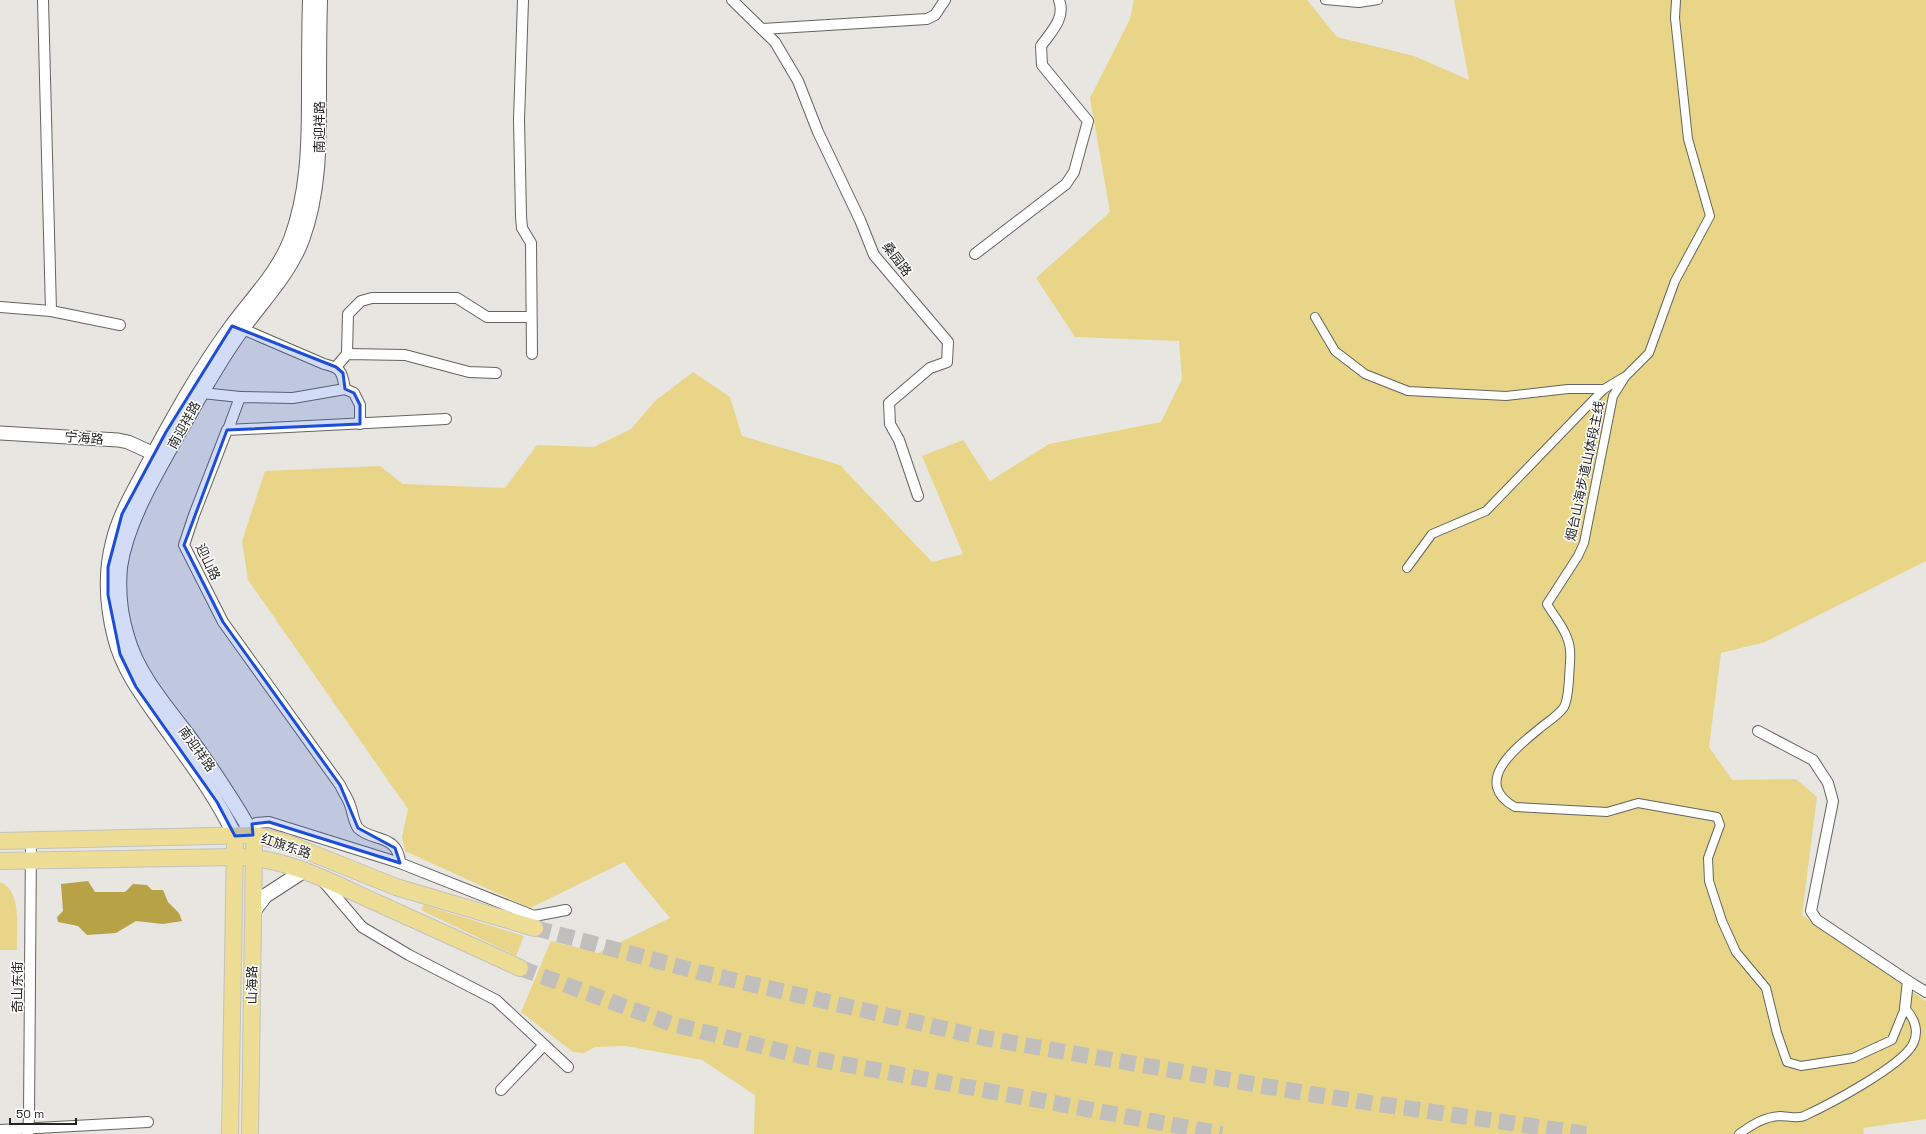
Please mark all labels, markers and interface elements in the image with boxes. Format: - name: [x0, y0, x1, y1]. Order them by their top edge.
- street label: 南迎祥路: [311, 101, 328, 153]
- street label: 桑园路: [878, 238, 916, 280]
- street label: 南迎祥路: [164, 398, 204, 452]
- street label: 烟台山海步道山体段主线: [1562, 399, 1608, 543]
- street label: 宁海路: [64, 428, 104, 448]
- street label: 迎山路: [192, 541, 224, 583]
- street label: 南迎祥路: [175, 723, 219, 775]
- street label: 红旗东路: [259, 830, 313, 862]
- street label: 奇山东街: [9, 961, 26, 1013]
- street label: 山海路: [243, 965, 261, 1005]
- scale bar: [10, 1100, 76, 1126]
- text: 50 m: [16, 1106, 44, 1122]

